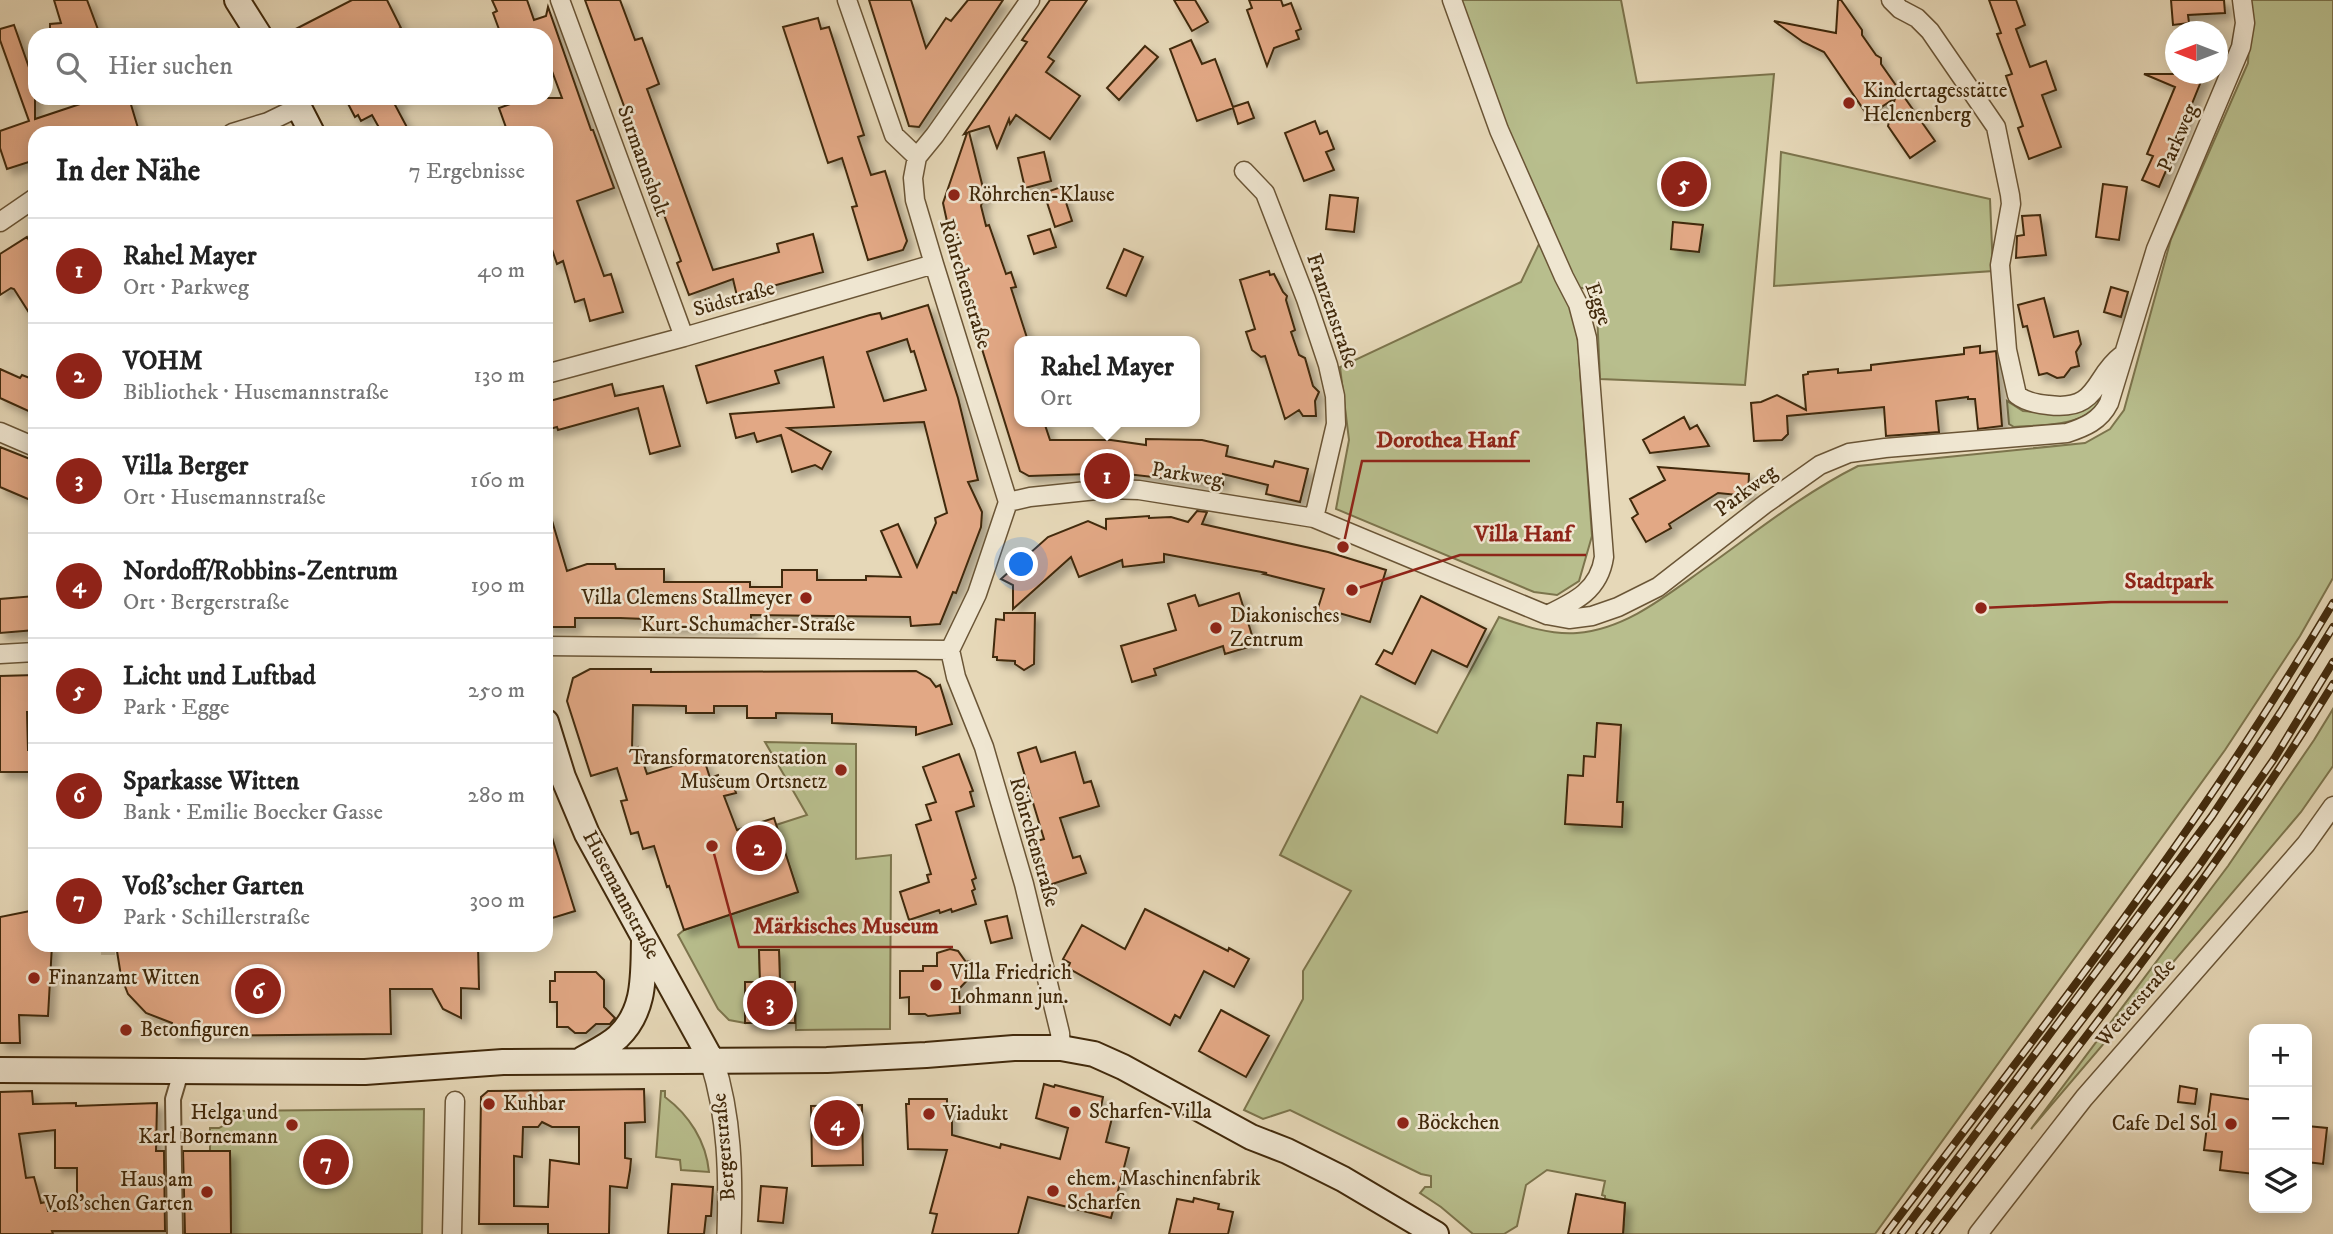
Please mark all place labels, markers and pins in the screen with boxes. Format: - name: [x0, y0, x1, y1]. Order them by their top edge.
- place label: Kindertagesstätte Helenenberg: [1863, 78, 2008, 128]
- marker: Kindertagesstätte Helenenberg: [1841, 95, 1857, 111]
- pin: 5: [1661, 158, 1707, 210]
- place label: Röhrchen-Klause: [968, 182, 1115, 208]
- marker: Röhrchen-Klause: [946, 187, 962, 203]
- callout: Dorothea Hanf: [1362, 417, 1530, 461]
- pin: 1: [1084, 450, 1130, 502]
- callout: Villa Hanf: [1460, 511, 1586, 555]
- callout: Stadtpark: [2111, 558, 2228, 602]
- place label: Villa Clemens Stallmeyer: [580, 585, 792, 611]
- marker: Villa Clemens Stallmeyer: [798, 590, 814, 606]
- place label: Diakonisches Zentrum: [1230, 603, 1340, 653]
- marker: Diakonisches Zentrum: [1208, 620, 1224, 636]
- place label: Transformatorenstation Museum Ortsnetz: [629, 745, 827, 795]
- marker: Transformatorenstation Museum Ortsnetz: [833, 762, 849, 778]
- pin: 2: [736, 822, 782, 874]
- callout: Märkisches Museum: [739, 903, 953, 947]
- place label: Villa Friedrich Lohmann jun.: [949, 960, 1072, 1010]
- place label: Finanzamt Witten: [48, 965, 200, 991]
- pin: 6: [235, 965, 281, 1017]
- marker: Finanzamt Witten: [26, 970, 42, 986]
- pin: 3: [747, 977, 793, 1029]
- marker: Villa Friedrich Lohmann jun.: [928, 977, 944, 993]
- place label: Betonfiguren: [140, 1017, 250, 1043]
- marker: Betonfiguren: [118, 1022, 134, 1038]
- place label: Kuhbar: [503, 1091, 565, 1117]
- marker: Kuhbar: [481, 1096, 497, 1112]
- pin: 4: [814, 1097, 860, 1149]
- place label: Scharfen-Villa: [1089, 1099, 1212, 1125]
- place label: Helga und Karl Bornemann: [138, 1100, 279, 1150]
- place label: Viadukt: [942, 1101, 1008, 1127]
- marker: Scharfen-Villa: [1067, 1104, 1083, 1120]
- marker: Viadukt: [921, 1106, 937, 1122]
- place label: Böckchen: [1417, 1110, 1499, 1136]
- place label: Cafe Del Sol: [2112, 1111, 2218, 1137]
- marker: Böckchen: [1395, 1115, 1411, 1131]
- marker: Cafe Del Sol: [2223, 1116, 2239, 1132]
- marker: Helga und Karl Bornemann: [284, 1117, 300, 1133]
- pin: 7: [303, 1136, 349, 1188]
- place label: ehem. Maschinenfabrik Scharfen: [1067, 1166, 1261, 1216]
- place label: Haus am Voß’schen Garten: [43, 1167, 193, 1217]
- marker: ehem. Maschinenfabrik Scharfen: [1045, 1183, 1061, 1199]
- marker: Haus am Voß’schen Garten: [199, 1184, 215, 1200]

